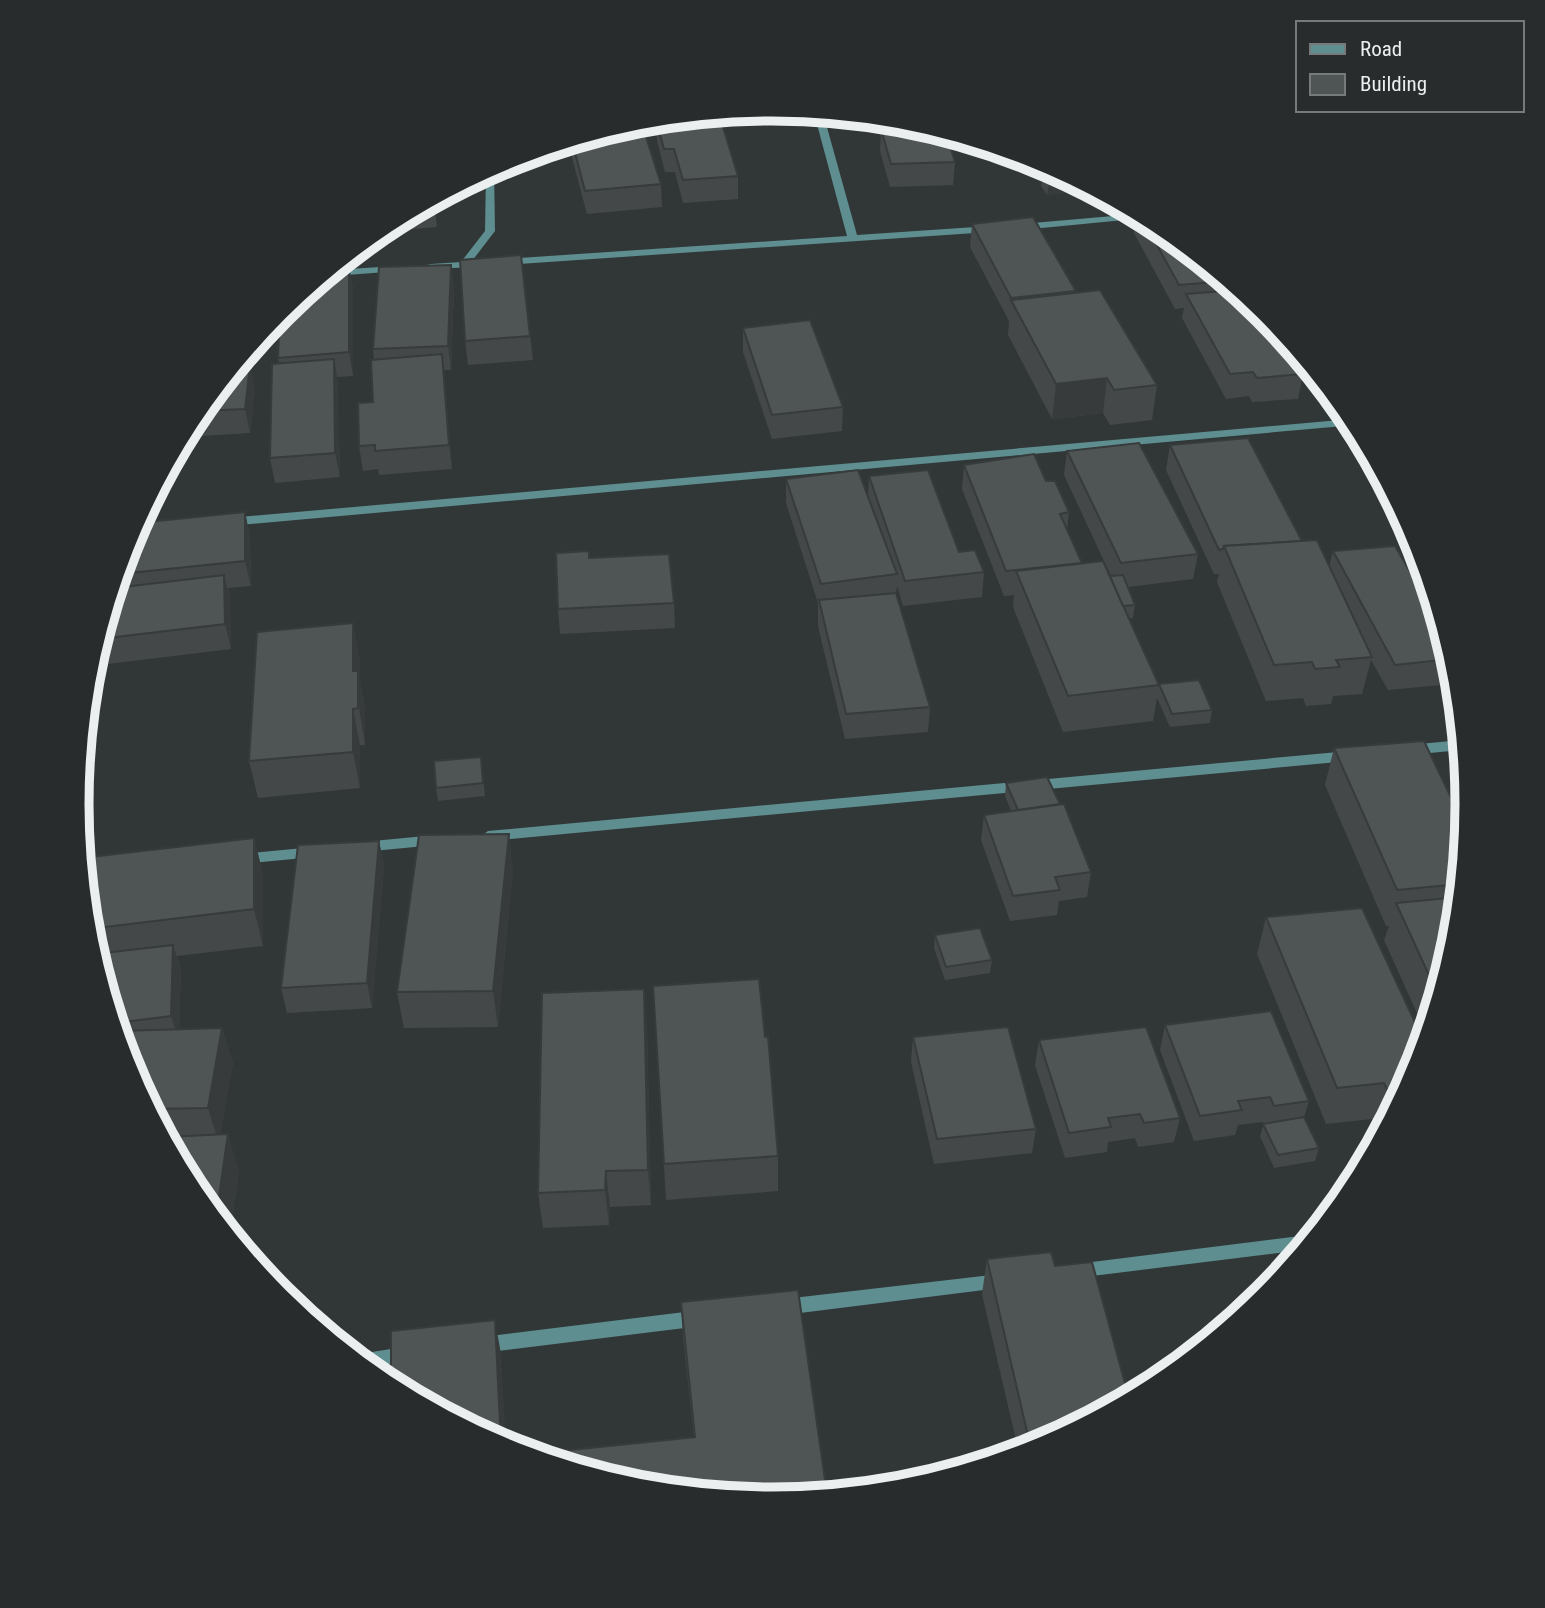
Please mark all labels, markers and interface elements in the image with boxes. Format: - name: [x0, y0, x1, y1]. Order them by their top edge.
- legend: [1296, 21, 1524, 112]
- text: Road: [1360, 37, 1402, 61]
- text: Building: [1360, 72, 1427, 96]

